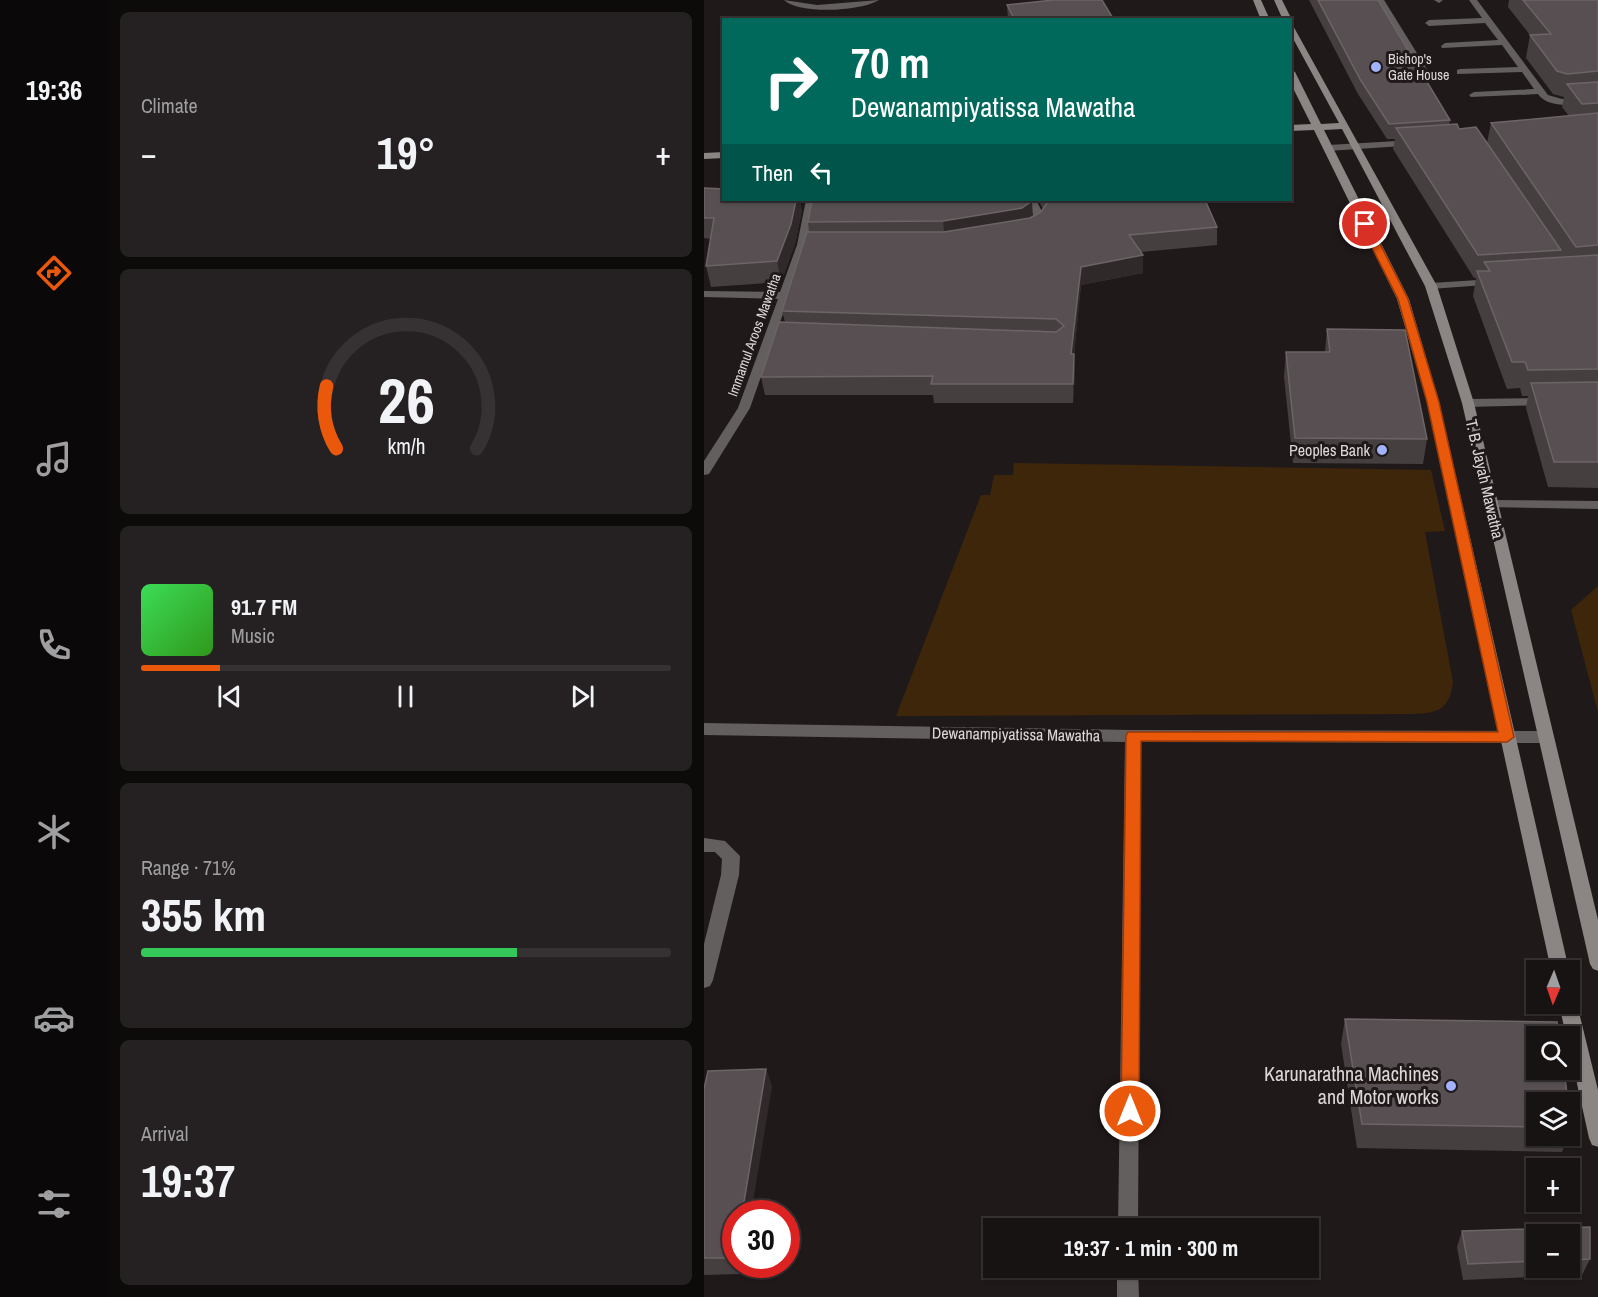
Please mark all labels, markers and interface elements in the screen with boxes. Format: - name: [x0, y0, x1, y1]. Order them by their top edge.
- text: 70 m: [851, 35, 930, 91]
- icon: right: [752, 42, 830, 120]
- place label: Bishop's Gate House: [1388, 50, 1449, 84]
- marker: Bishop's Gate House: [1369, 60, 1383, 74]
- text: 19:36: [26, 72, 82, 108]
- text: Dewanampiyatissa Mawatha: [851, 89, 1135, 125]
- text: Climate: [141, 92, 198, 119]
- text: 19°: [376, 122, 436, 183]
- text: −: [141, 131, 157, 175]
- text: +: [655, 131, 671, 175]
- icon: left: [805, 156, 838, 189]
- text: Then: [752, 158, 793, 188]
- pin: [1339, 198, 1390, 249]
- icon: arrive: [1348, 207, 1381, 240]
- icon: directions: [33, 252, 75, 294]
- street label: Immamul Aroos Mawatha: [723, 270, 785, 399]
- text: 26: [378, 358, 434, 442]
- street label: T. B. Jayah Mawatha: [1461, 417, 1510, 541]
- text: km/h: [387, 432, 425, 461]
- icon: music: [33, 438, 75, 480]
- place label: Peoples Bank: [1289, 439, 1370, 461]
- marker: Peoples Bank: [1375, 443, 1389, 457]
- text: 91.7 FM: [231, 592, 297, 622]
- text: Music: [231, 622, 275, 649]
- icon: phone: [33, 624, 75, 666]
- icon: previous: [213, 680, 246, 713]
- icon: pause: [389, 680, 422, 713]
- icon: next: [566, 680, 599, 713]
- street label: Dewanampiyatissa Mawatha: [932, 722, 1101, 746]
- icon: climate: [33, 811, 75, 853]
- text: Range · 71%: [141, 854, 236, 881]
- text: 355 km: [141, 884, 266, 945]
- north arrow: [1526, 960, 1580, 1014]
- map controls: [1526, 960, 1580, 1278]
- icon: car: [33, 997, 75, 1039]
- button: search: [1526, 1026, 1580, 1080]
- place label: Karunarathna Machines and Motor works: [1264, 1060, 1439, 1110]
- position arrow: [1098, 1079, 1162, 1143]
- marker: Karunarathna Machines and Motor works: [1444, 1079, 1458, 1093]
- button: layers: [1526, 1092, 1580, 1146]
- text: Arrival: [141, 1120, 188, 1147]
- text: 19:37: [141, 1150, 235, 1211]
- button: +: [1526, 1158, 1580, 1212]
- icon: filters: [33, 1183, 75, 1225]
- speed limit sign: 30: [722, 1200, 800, 1278]
- button: −: [1526, 1224, 1580, 1278]
- text: 19:37 · 1 min · 300 m: [1064, 1233, 1238, 1263]

